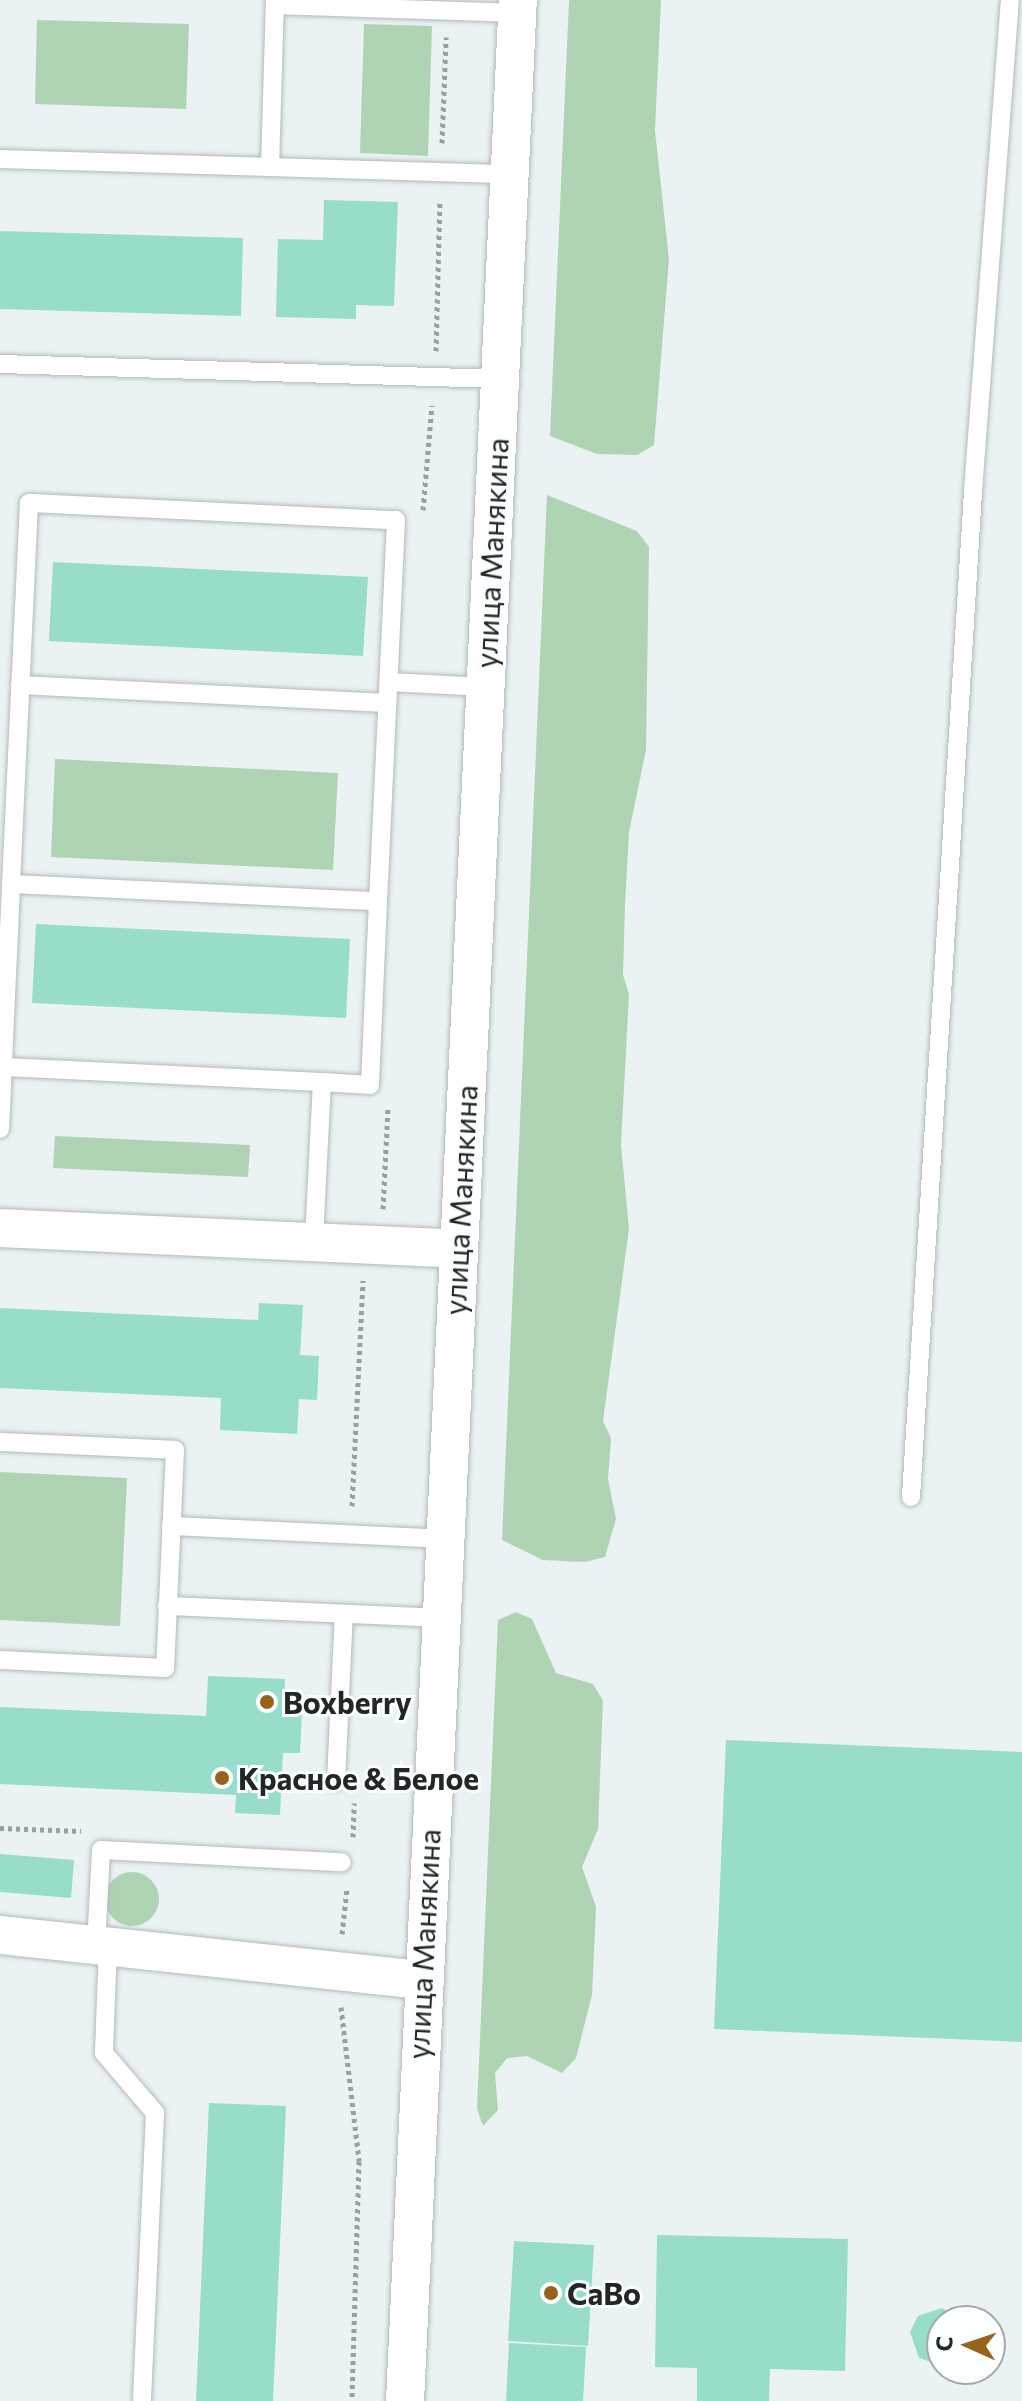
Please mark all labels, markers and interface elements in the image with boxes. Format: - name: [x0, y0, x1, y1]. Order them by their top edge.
- street label: улица Манякина: [467, 437, 515, 669]
- street label: улица Манякина: [436, 1084, 484, 1316]
- place label: Boxberry: [283, 1684, 412, 1720]
- marker: Boxberry: [258, 1693, 276, 1711]
- place label: Красное & Белое: [238, 1760, 479, 1796]
- marker: Красное & Белое: [213, 1769, 231, 1787]
- street label: улица Манякина: [399, 1828, 447, 2060]
- place label: СаВо: [567, 2275, 641, 2311]
- marker: СаВо: [542, 2284, 560, 2302]
- north arrow: [926, 2305, 1006, 2385]
- text: С: [930, 2336, 957, 2352]

